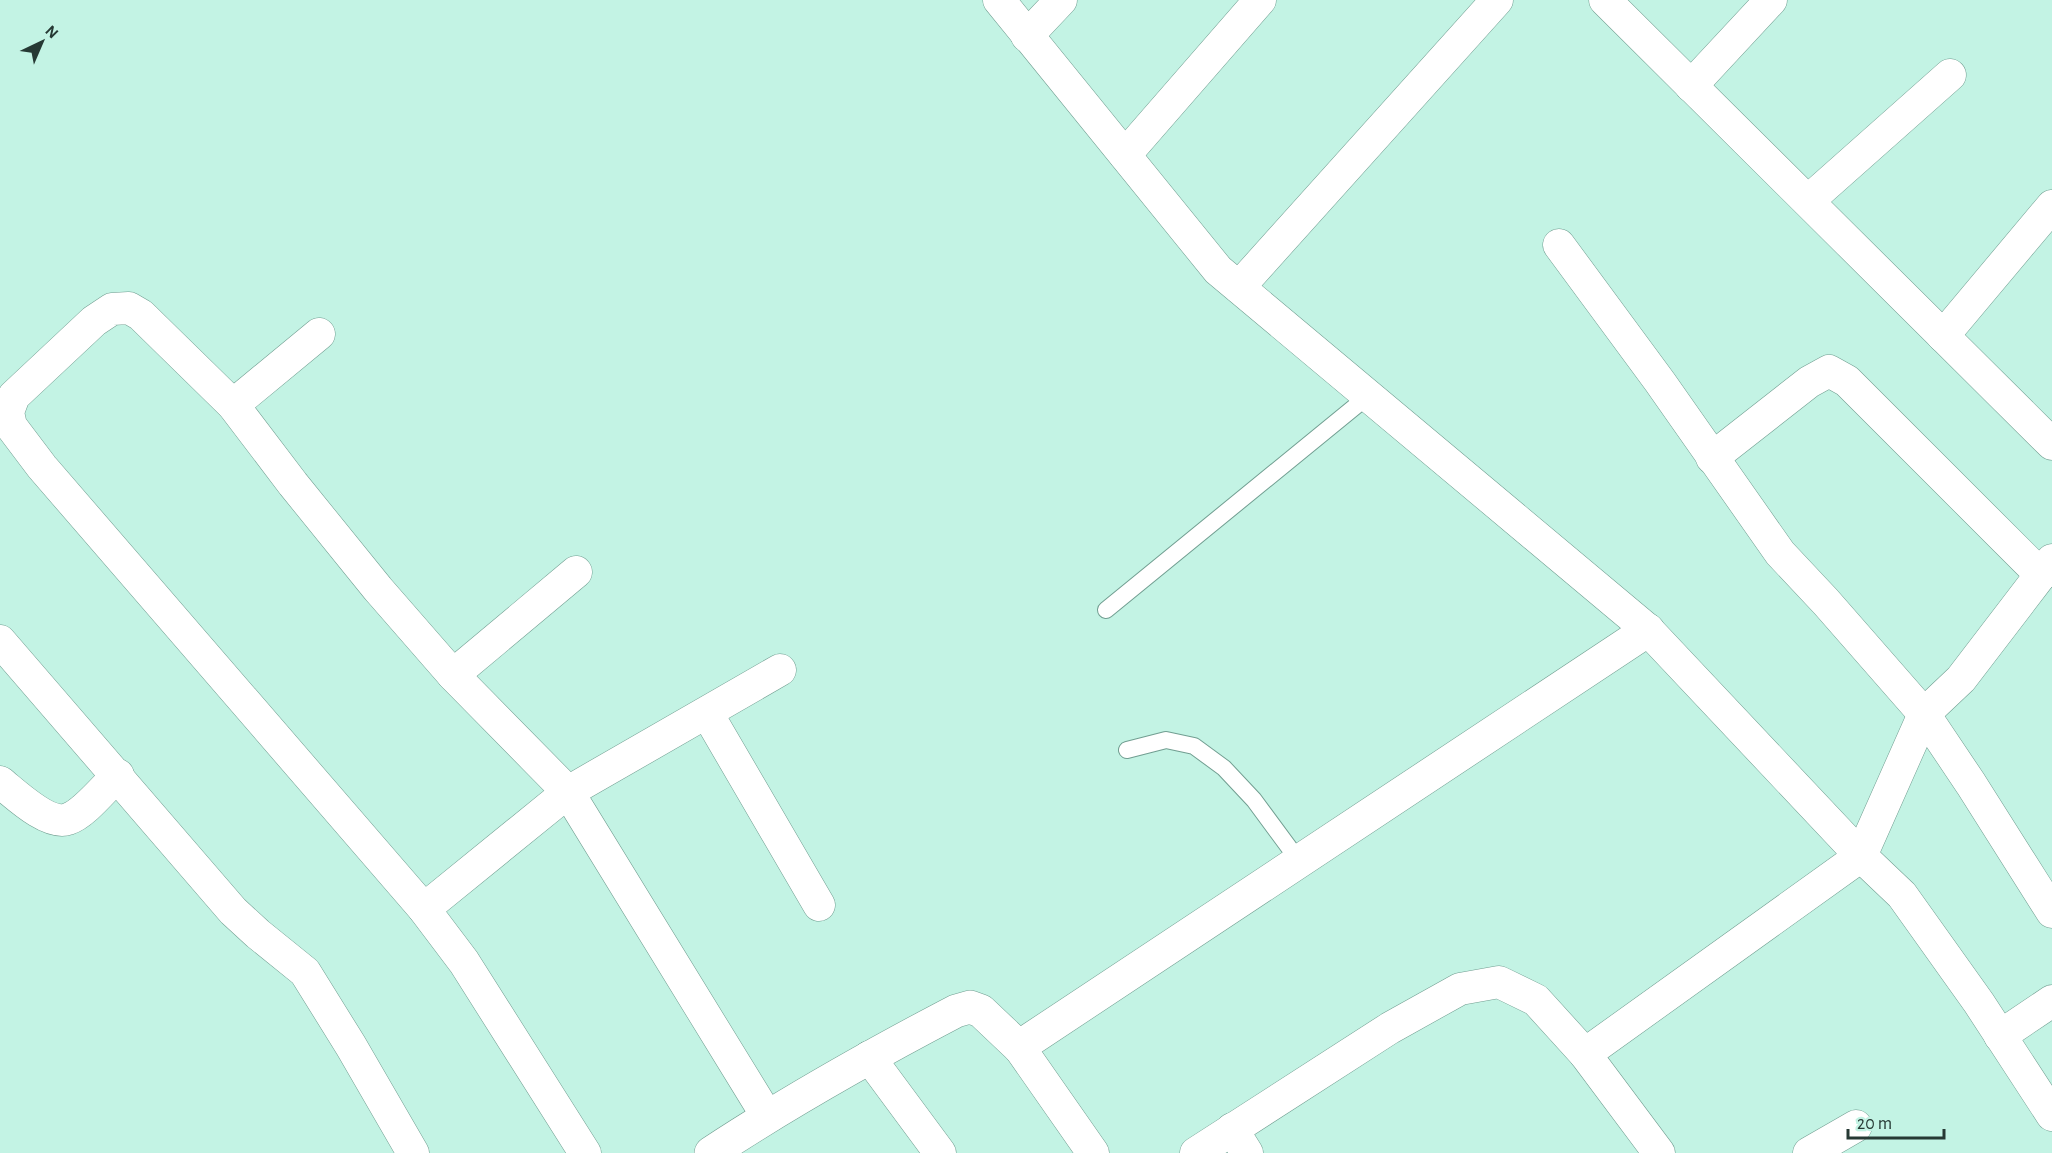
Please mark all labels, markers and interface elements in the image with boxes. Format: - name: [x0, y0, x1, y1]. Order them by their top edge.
- north arrow: [12, 12, 72, 72]
- text: N: [42, 22, 61, 42]
- scale bar: [1848, 1102, 1944, 1140]
- text: 20 m: [1857, 1115, 1892, 1133]

